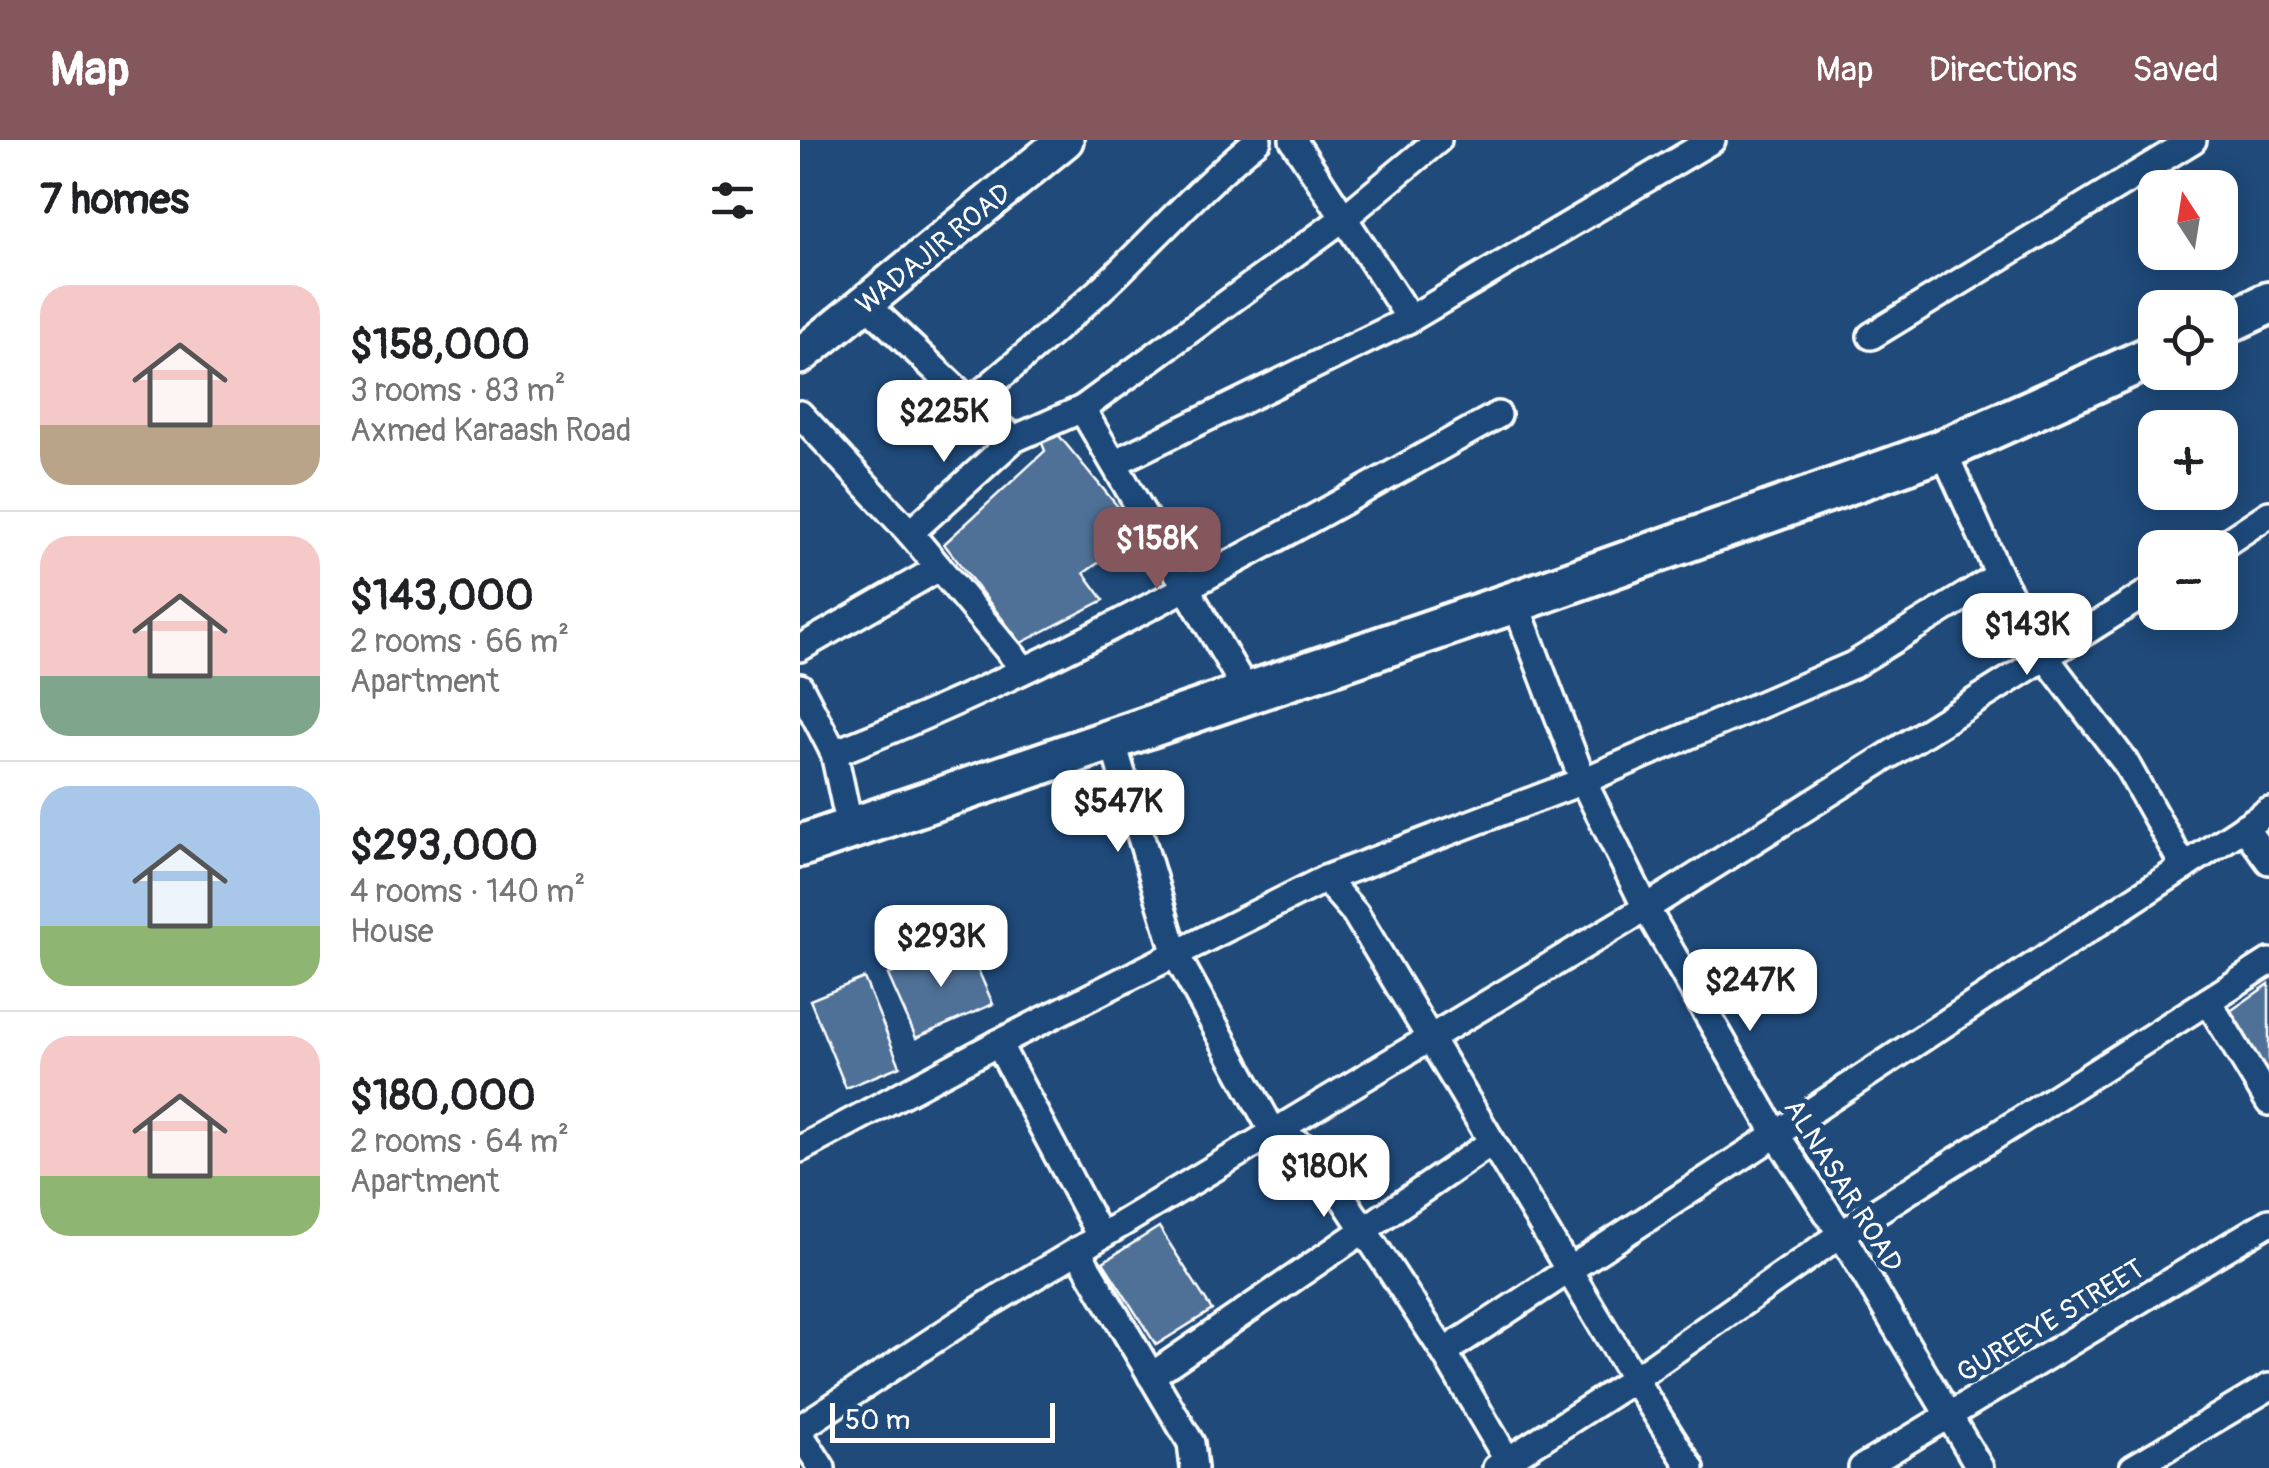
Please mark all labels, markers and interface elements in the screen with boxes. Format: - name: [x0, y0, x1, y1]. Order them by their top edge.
- text: Map: [50, 40, 130, 100]
- text: Map: [1816, 48, 1874, 92]
- text: Directions: [1929, 48, 2077, 92]
- text: Saved: [2132, 48, 2219, 92]
- north arrow: [2138, 170, 2238, 270]
- map controls: [2138, 170, 2238, 630]
- icon: filters: [705, 173, 760, 228]
- text: 7 homes: [40, 174, 189, 226]
- street label: WADAJIR ROAD: [849, 176, 1019, 322]
- button: locate: [2138, 290, 2238, 390]
- text: $158,000: [350, 319, 530, 371]
- icon: home: [120, 325, 240, 445]
- text: 3 rooms · 83 m²: [350, 371, 566, 411]
- pin: $225K: [874, 380, 1014, 465]
- text: $225K: [899, 392, 989, 432]
- button: +: [2138, 410, 2238, 510]
- text: Axmed Karaash Road: [350, 411, 631, 451]
- pin: $158K: [1087, 507, 1227, 592]
- text: $158K: [1116, 519, 1198, 559]
- button: −: [2138, 530, 2238, 630]
- text: $143,000: [350, 570, 534, 622]
- icon: home: [120, 576, 240, 696]
- pin: $143K: [1957, 593, 2097, 678]
- text: $143K: [1984, 605, 2070, 645]
- text: 2 rooms · 66 m²: [350, 622, 569, 662]
- text: Apartment: [350, 662, 499, 702]
- pin: $547K: [1048, 770, 1188, 855]
- text: $547K: [1073, 782, 1163, 822]
- text: $293,000: [350, 820, 538, 872]
- icon: home: [120, 826, 240, 946]
- text: 4 rooms · 140 m²: [350, 872, 585, 912]
- pin: $293K: [871, 905, 1011, 990]
- text: House: [350, 912, 434, 952]
- text: $293K: [897, 917, 985, 957]
- pin: $247K: [1680, 949, 1820, 1034]
- text: $247K: [1705, 961, 1795, 1001]
- text: $180,000: [350, 1070, 536, 1122]
- icon: home: [120, 1076, 240, 1196]
- street label: ALNASAR ROAD: [1776, 1093, 1910, 1279]
- text: 2 rooms · 64 m²: [350, 1122, 569, 1162]
- pin: $180K: [1254, 1135, 1394, 1220]
- text: $180K: [1280, 1147, 1368, 1187]
- text: Apartment: [350, 1162, 499, 1202]
- street label: GUREEYE STREET: [1951, 1252, 2151, 1391]
- scale bar: [830, 1398, 1055, 1442]
- text: 50 m: [845, 1403, 910, 1438]

